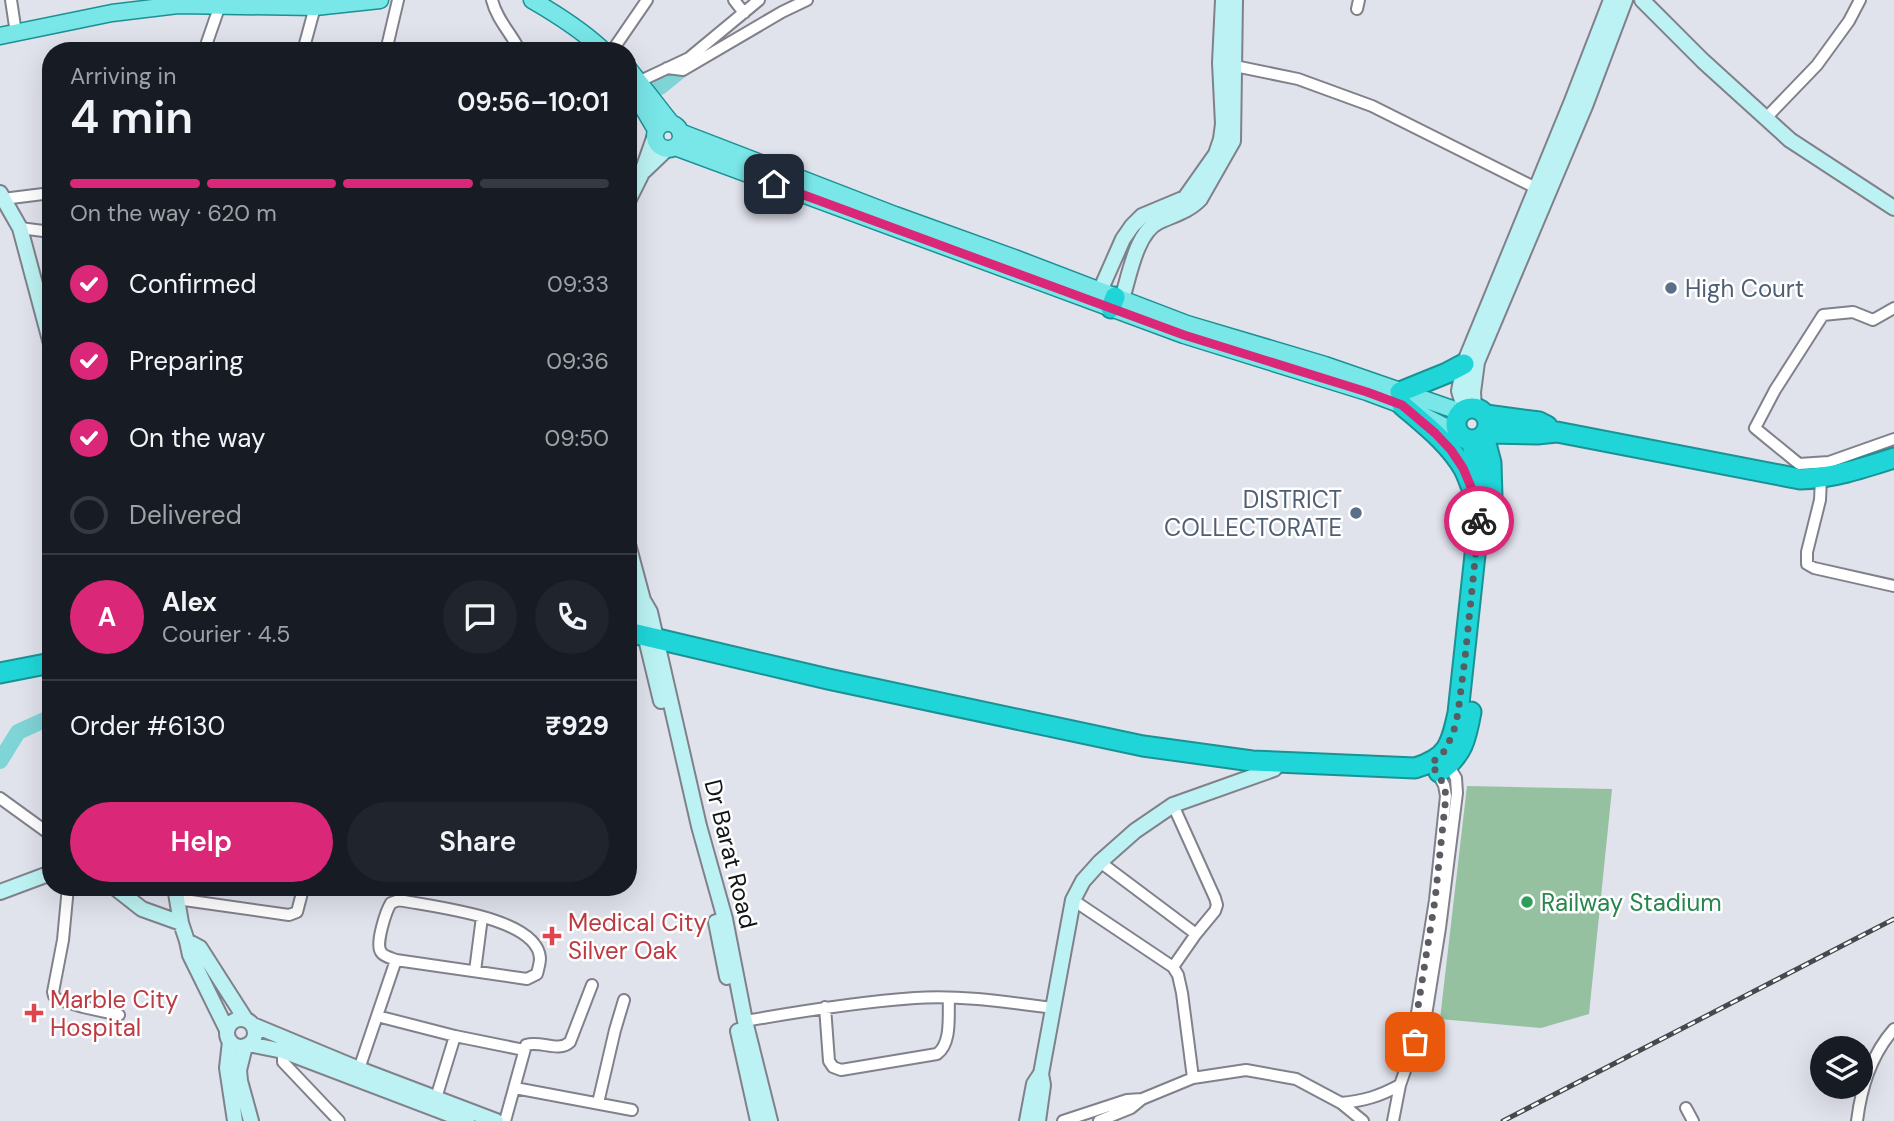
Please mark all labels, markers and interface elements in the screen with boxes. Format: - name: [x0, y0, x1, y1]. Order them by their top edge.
- text: Arriving in: [70, 61, 176, 91]
- text: 09:56–10:01: [457, 85, 609, 119]
- text: 4 min: [70, 87, 193, 147]
- pin: [744, 154, 804, 214]
- icon: home: [755, 165, 793, 203]
- text: On the way · 620 m: [70, 198, 277, 228]
- icon: check: [70, 265, 108, 303]
- text: Confirmed: [129, 267, 256, 301]
- text: 09:33: [547, 269, 609, 299]
- place label: High Court: [1685, 273, 1804, 304]
- marker: High Court: [1663, 280, 1679, 296]
- icon: check: [70, 342, 108, 380]
- text: Preparing: [129, 344, 244, 378]
- text: 09:36: [546, 346, 609, 376]
- icon: check: [70, 419, 108, 457]
- text: On the way: [129, 421, 265, 455]
- text: 09:50: [544, 423, 609, 453]
- place label: DISTRICT COLLECTORATE: [1164, 484, 1342, 543]
- courier: [1444, 486, 1514, 556]
- text: Delivered: [129, 498, 242, 532]
- icon: bike: [1460, 502, 1498, 540]
- marker: DISTRICT COLLECTORATE: [1348, 505, 1364, 521]
- button: chat: [443, 580, 517, 654]
- button: phone: [535, 580, 609, 654]
- text: Alex: [162, 585, 217, 619]
- text: A: [98, 600, 116, 634]
- text: Courier · 4.5: [162, 619, 290, 649]
- text: Order #6130: [70, 709, 225, 743]
- text: ₹929: [545, 709, 609, 743]
- street label: Dr Barat Road: [698, 776, 764, 932]
- button: Help: [70, 802, 333, 882]
- button: Share: [347, 802, 609, 882]
- place label: Railway Stadium: [1541, 887, 1722, 918]
- marker: Railway Stadium: [1519, 894, 1535, 910]
- place label: Medical City Silver Oak: [568, 907, 707, 966]
- marker: Medical City Silver Oak: [542, 926, 562, 946]
- place label: Marble City Hospital: [50, 984, 178, 1043]
- marker: Marble City Hospital: [24, 1003, 44, 1023]
- pin: [1385, 1012, 1445, 1072]
- icon: bag: [1396, 1023, 1434, 1061]
- map controls: [1810, 1036, 1873, 1099]
- button: layers: [1810, 1036, 1873, 1099]

